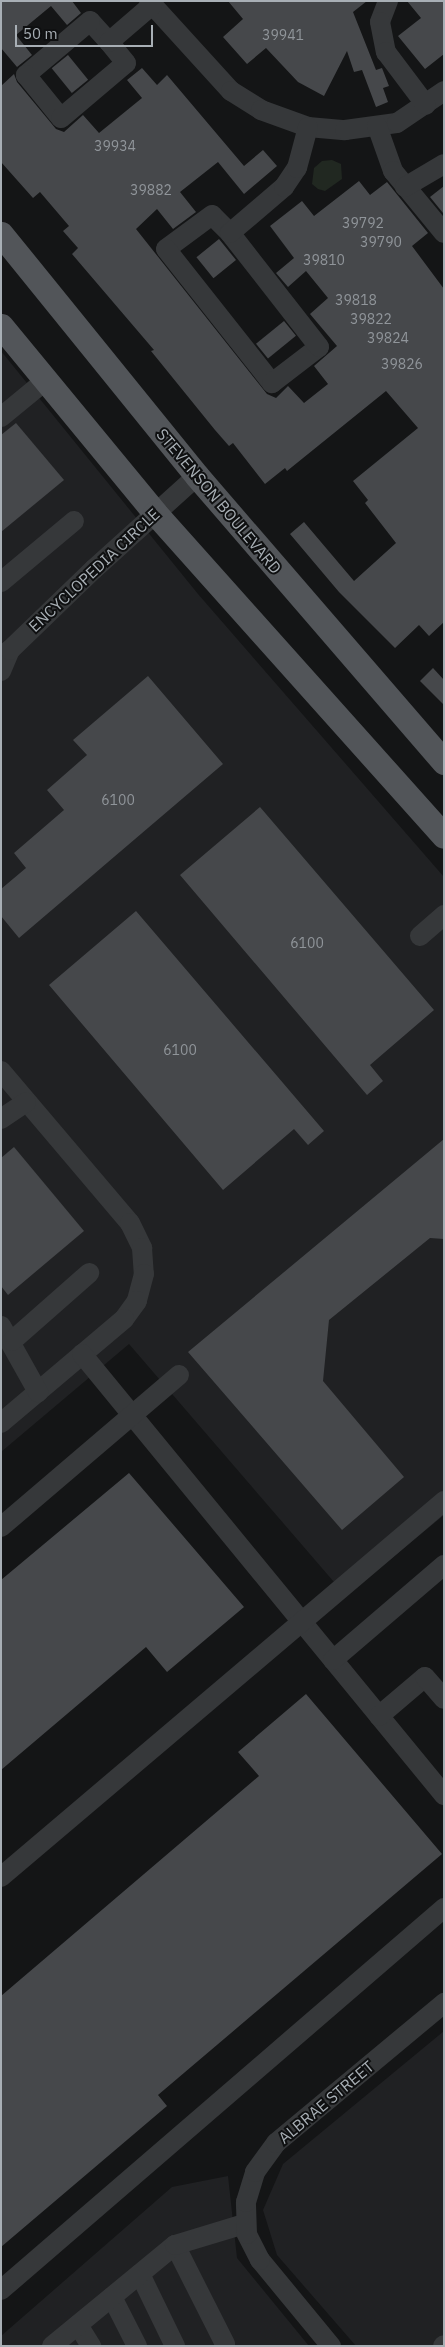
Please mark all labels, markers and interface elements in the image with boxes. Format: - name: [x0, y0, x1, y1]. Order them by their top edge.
- scale bar: [18, 15, 155, 47]
- text: 50 m: [23, 24, 58, 43]
- house number: 39941: [262, 27, 304, 43]
- house number: 39934: [94, 138, 136, 154]
- house number: 39882: [130, 182, 172, 198]
- house number: 39792: [342, 215, 384, 231]
- house number: 39790: [360, 234, 402, 250]
- house number: 39810: [303, 252, 345, 268]
- house number: 39818: [335, 292, 377, 308]
- house number: 39822: [350, 311, 392, 327]
- house number: 39824: [367, 330, 409, 346]
- house number: 39826: [381, 356, 423, 372]
- street label: STEVENSON BOULEVARD: [153, 424, 285, 578]
- street label: ENCYCLOPEDIA CIRCLE: [24, 504, 164, 636]
- house number: 6100: [101, 792, 135, 808]
- house number: 6100: [290, 935, 324, 951]
- house number: 6100: [163, 1042, 197, 1058]
- street label: ALBRAE STREET: [274, 2057, 378, 2147]

